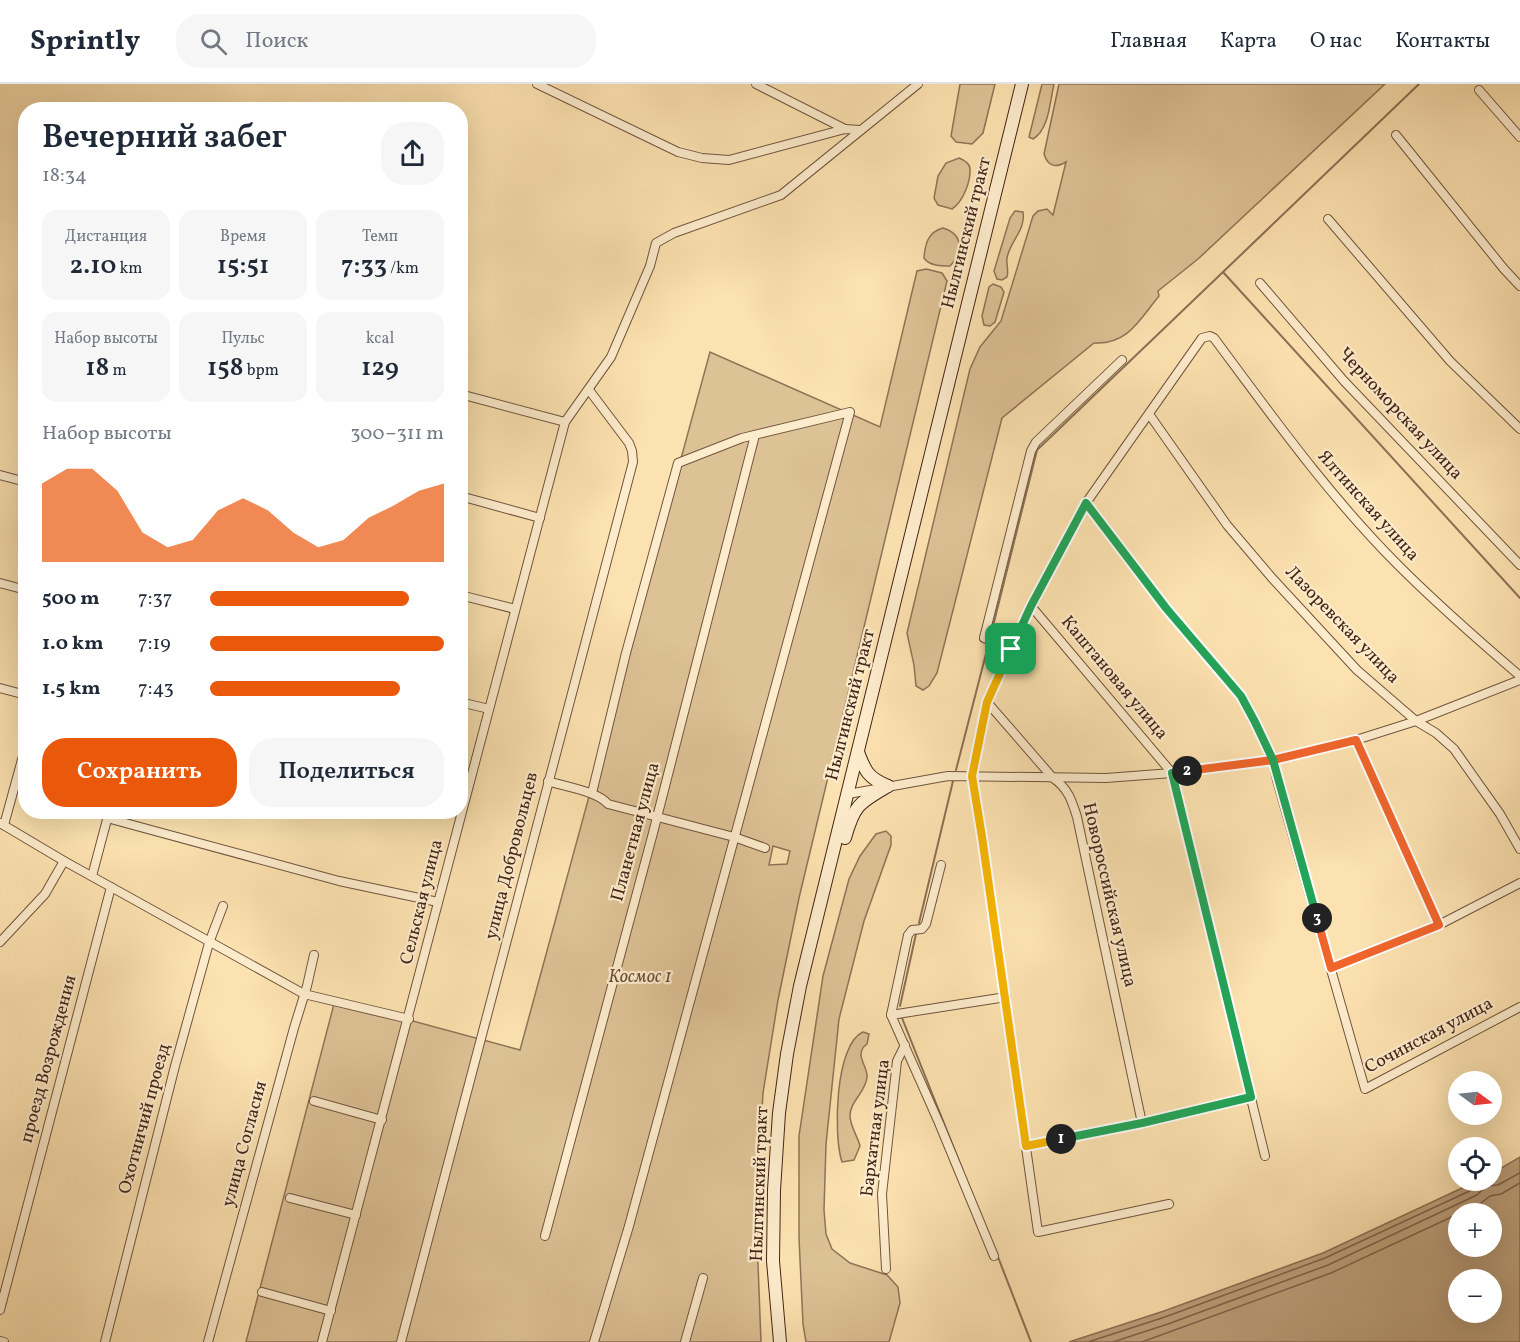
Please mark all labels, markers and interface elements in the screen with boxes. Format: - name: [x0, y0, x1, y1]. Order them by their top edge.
- search box: [176, 14, 596, 68]
- text: Sprintly: [30, 22, 140, 61]
- icon: search: [197, 25, 230, 58]
- text: Поиск: [245, 26, 308, 57]
- text: Главная: [1110, 27, 1187, 56]
- text: Карта: [1220, 27, 1277, 56]
- text: О нас: [1310, 27, 1362, 56]
- text: Контакты: [1395, 27, 1490, 56]
- text: Вечерний забег: [42, 116, 287, 162]
- button: share: [381, 122, 444, 185]
- street label: Нылгинский тракт: [936, 155, 998, 311]
- text: 18:34: [42, 162, 87, 190]
- text: Дистанция: [65, 226, 147, 248]
- text: Время: [220, 226, 266, 248]
- text: Темп: [362, 226, 398, 248]
- text: 2.10: [70, 248, 116, 284]
- text: 15:51: [217, 248, 269, 284]
- text: 7:33: [341, 248, 387, 284]
- text: km: [116, 258, 142, 280]
- text: /km: [387, 258, 419, 280]
- text: Набор высоты: [54, 328, 158, 350]
- text: Пульс: [221, 328, 265, 350]
- text: kcal: [366, 328, 394, 350]
- street label: Черноморская улица: [1332, 342, 1468, 486]
- text: 18: [85, 350, 109, 386]
- text: 158: [207, 350, 244, 386]
- text: 129: [361, 350, 399, 386]
- text: m: [109, 360, 127, 382]
- text: bpm: [244, 360, 279, 382]
- text: Набор высоты: [42, 420, 172, 448]
- text: 300–311 m: [350, 420, 444, 448]
- street label: Ялтинская улица: [1311, 445, 1425, 567]
- street label: Лазоревская улица: [1279, 560, 1405, 690]
- text: 500 m: [42, 585, 100, 613]
- text: 7:37: [138, 585, 172, 613]
- street label: Каштановая улица: [1055, 611, 1173, 746]
- pin: [985, 623, 1036, 674]
- street label: Нылгинский тракт: [820, 627, 882, 783]
- text: 1.0 km: [42, 630, 104, 658]
- text: 7:19: [138, 630, 171, 658]
- icon: arrive: [994, 632, 1027, 665]
- text: 1.5 km: [42, 675, 101, 703]
- text: 7:43: [138, 675, 174, 703]
- button: Сохранить: [42, 738, 237, 807]
- button: Поделиться: [249, 738, 444, 807]
- pin: 2: [1172, 756, 1202, 786]
- street label: Планетная улица: [605, 760, 667, 904]
- text: 2: [1183, 760, 1191, 782]
- street label: улица Добровольцев: [479, 770, 545, 942]
- street label: Новороссийская улица: [1076, 800, 1142, 990]
- street label: Сельская улица: [394, 837, 450, 967]
- pin: 3: [1302, 903, 1332, 933]
- text: 3: [1313, 907, 1321, 929]
- park label: Космос 1: [608, 965, 672, 990]
- street label: проезд Возрождения: [15, 972, 83, 1146]
- street label: Сочинская улица: [1360, 992, 1498, 1080]
- street label: Охотничий проезд: [113, 1041, 177, 1197]
- street label: Бархатная улица: [855, 1058, 897, 1198]
- north arrow: [1448, 1071, 1502, 1125]
- map controls: [1448, 1071, 1502, 1323]
- street label: улица Согласия: [216, 1078, 274, 1210]
- street label: Нылгинский тракт: [745, 1106, 775, 1262]
- pin: 1: [1046, 1124, 1076, 1154]
- text: 1: [1058, 1128, 1064, 1150]
- button: locate: [1448, 1137, 1502, 1191]
- button: +: [1448, 1203, 1502, 1257]
- button: −: [1448, 1269, 1502, 1323]

